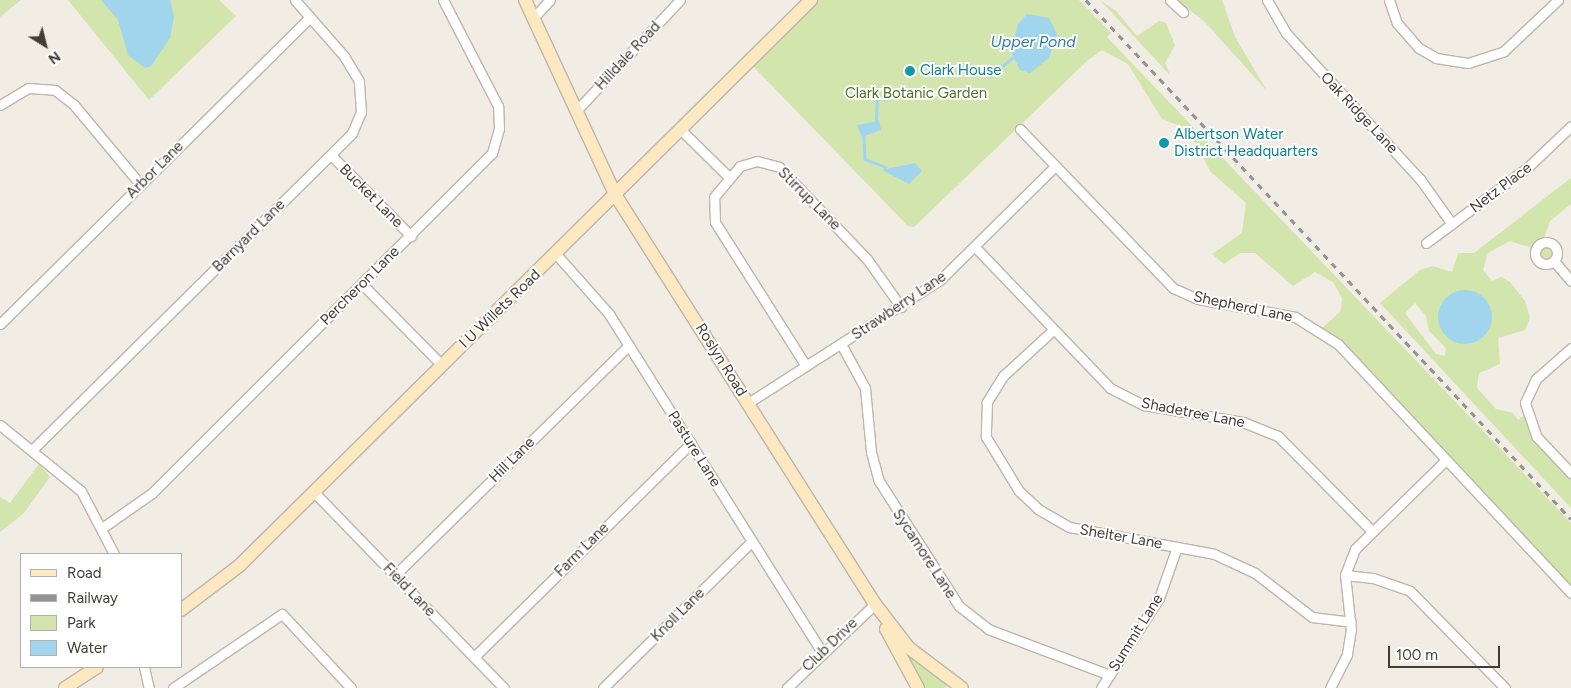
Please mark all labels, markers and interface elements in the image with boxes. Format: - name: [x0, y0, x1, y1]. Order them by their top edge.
- street label: Hilldale Road: [592, 18, 664, 94]
- north arrow: [20, 20, 70, 70]
- water label: Upper Pond: [990, 32, 1076, 52]
- text: N: [45, 47, 63, 68]
- place label: Clark House: [920, 62, 1001, 80]
- marker: Clark House: [904, 65, 916, 77]
- street label: Oak Ridge Lane: [1317, 69, 1401, 157]
- park label: Clark Botanic Garden: [845, 85, 987, 103]
- place label: Albertson Water District Headquarters: [1174, 125, 1318, 160]
- marker: Albertson Water District Headquarters: [1158, 137, 1170, 149]
- street label: Arbor Lane: [123, 138, 187, 202]
- street label: Netz Place: [1467, 159, 1535, 217]
- street label: Bucket Lane: [336, 161, 406, 231]
- street label: Stirrup Lane: [774, 164, 844, 234]
- street label: Barnyard Lane: [209, 196, 289, 276]
- street label: Percheron Lane: [317, 243, 403, 329]
- street label: I U Willets Road: [456, 266, 544, 352]
- street label: Strawberry Lane: [848, 268, 950, 344]
- street label: Shepherd Lane: [1192, 288, 1294, 326]
- street label: Roslyn Road: [691, 320, 751, 400]
- street label: Shadetree Lane: [1140, 394, 1246, 432]
- street label: Pasture Lane: [664, 408, 724, 490]
- street label: Hill Lane: [485, 433, 539, 487]
- street label: Sycamore Lane: [888, 506, 960, 602]
- street label: Farm Lane: [551, 519, 613, 581]
- street label: Shelter Lane: [1078, 521, 1164, 553]
- legend: [20, 553, 182, 668]
- street label: Field Lane: [379, 559, 439, 621]
- text: Road: [67, 564, 102, 582]
- street label: Knoll Lane: [647, 584, 709, 646]
- text: Railway: [67, 589, 118, 607]
- street label: Summit Lane: [1105, 591, 1167, 675]
- text: Park: [67, 614, 96, 632]
- street label: Club Drive: [799, 614, 861, 676]
- scale bar: [1391, 636, 1504, 668]
- text: Water: [67, 639, 107, 657]
- text: 100 m: [1396, 646, 1438, 664]

